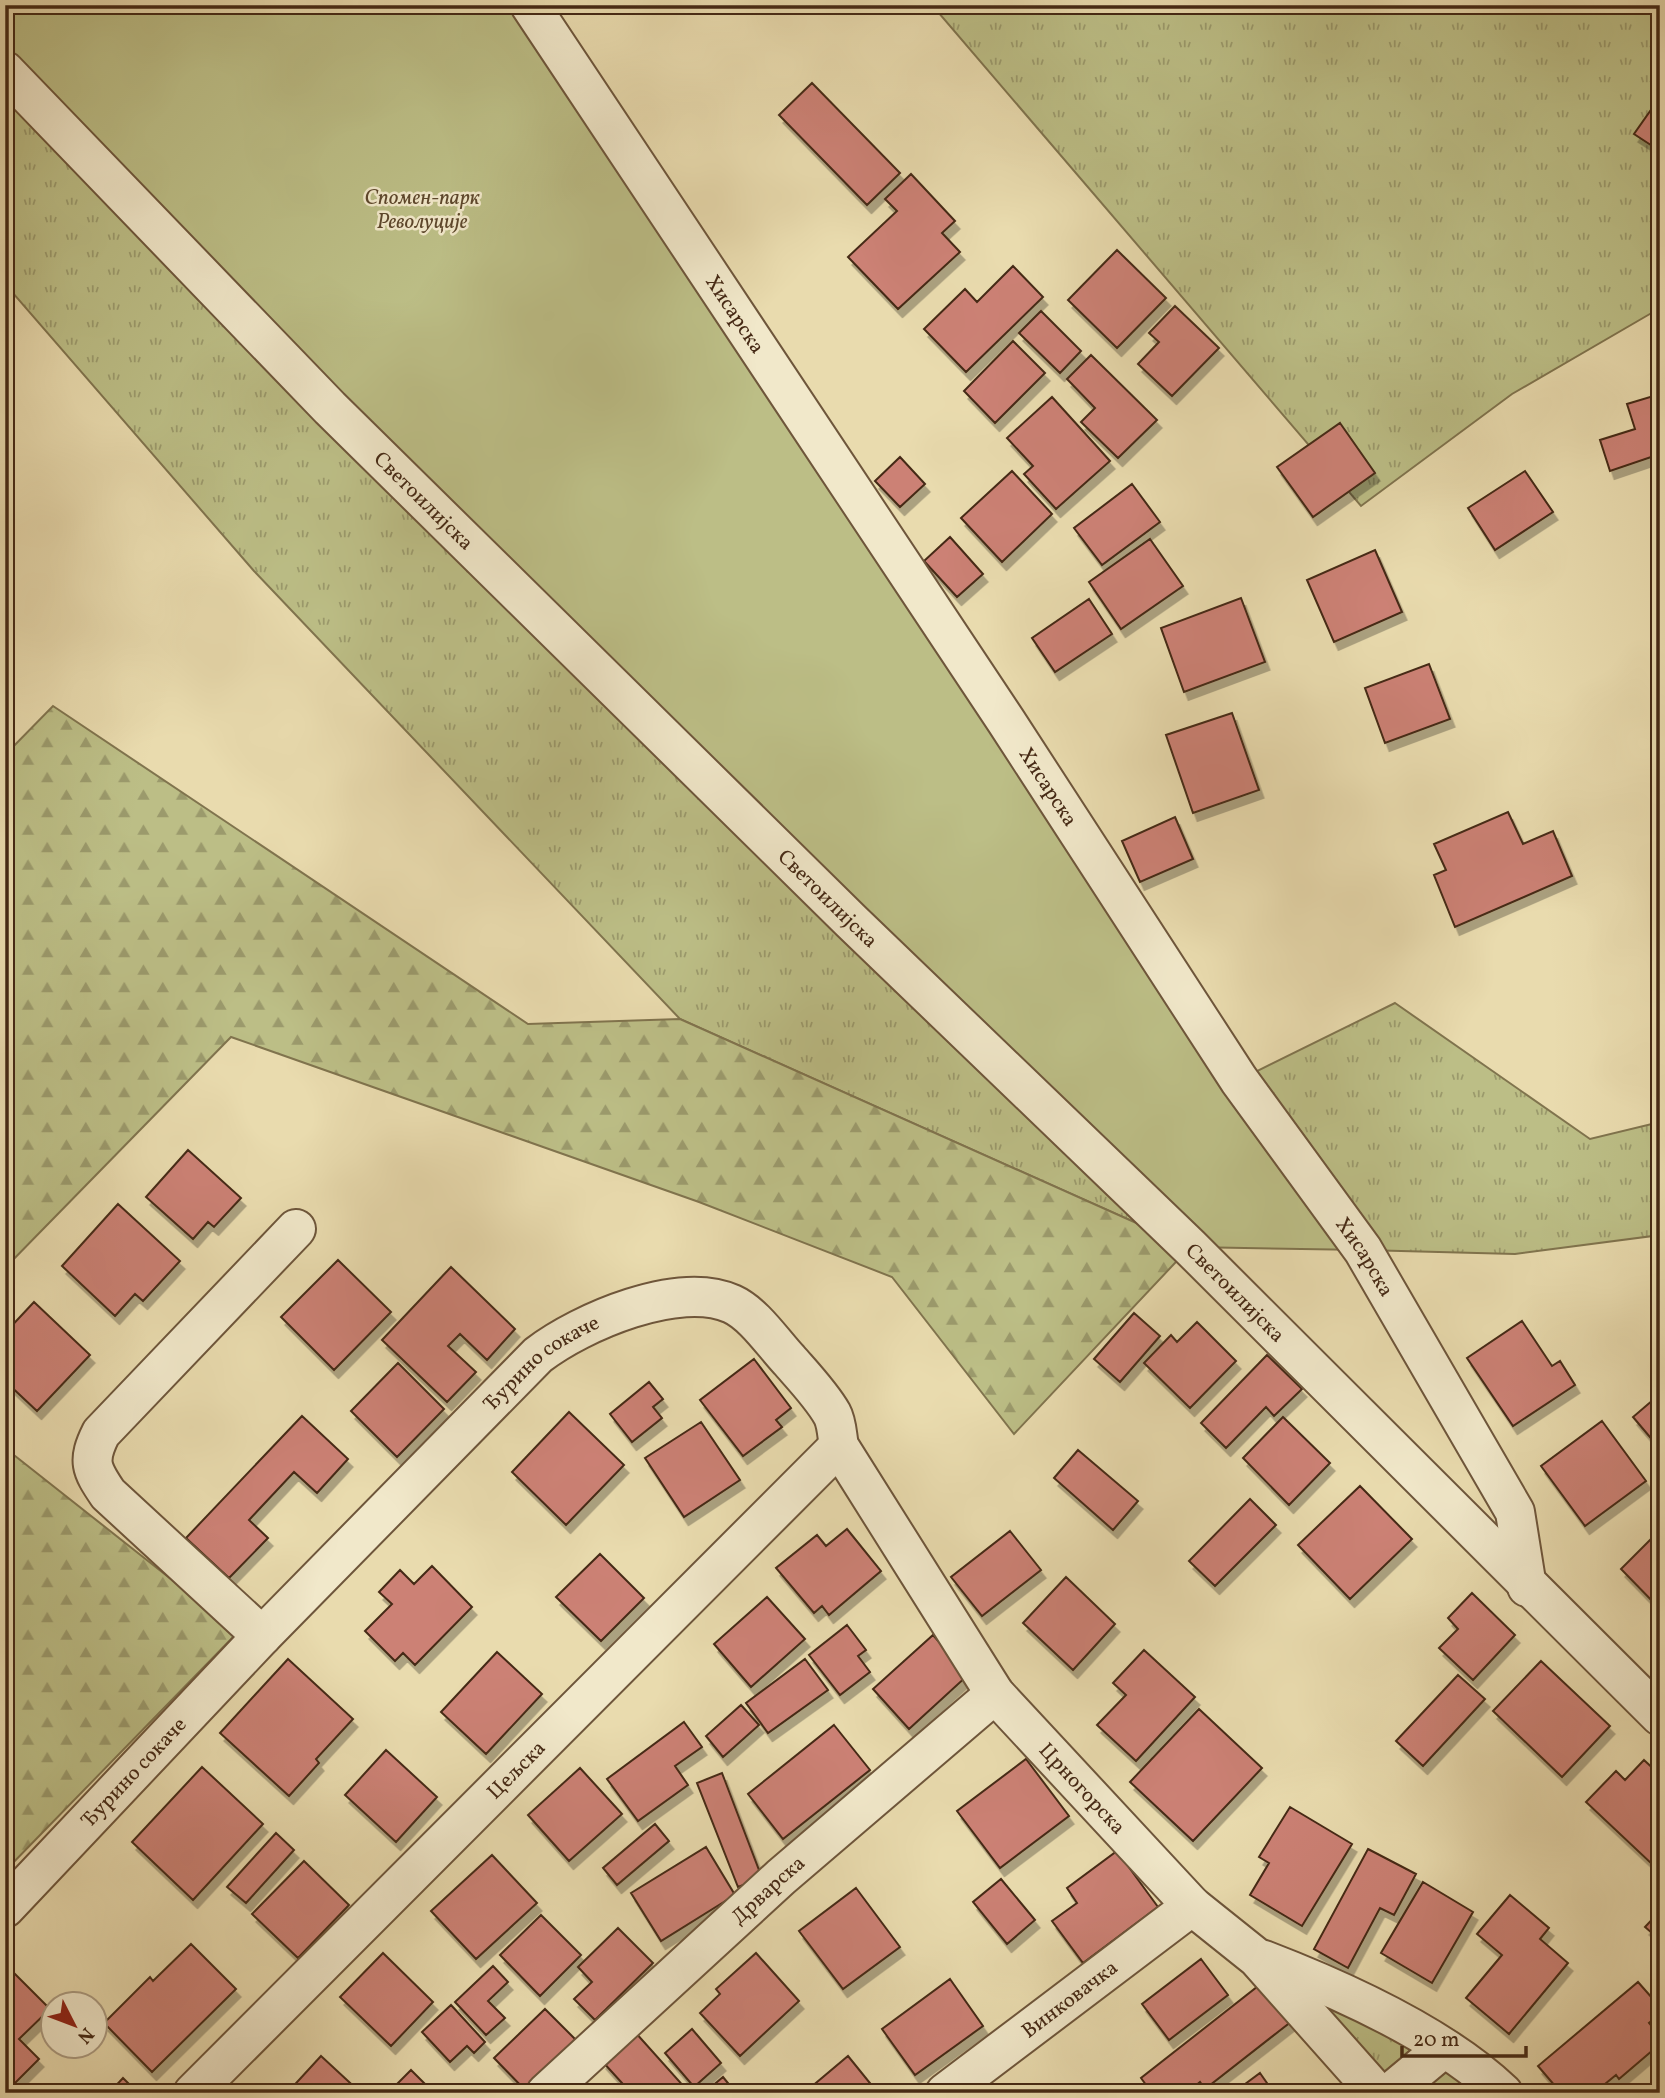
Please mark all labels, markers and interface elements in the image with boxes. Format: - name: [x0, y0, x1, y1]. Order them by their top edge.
- park label: Спомен-парк Револуције: [364, 184, 481, 237]
- street label: Хисарска: [697, 270, 771, 360]
- street label: Светоилијска: [366, 446, 479, 558]
- street label: Хисарска: [1011, 742, 1084, 833]
- street label: Светоилијска: [770, 843, 884, 955]
- street label: Хисарска: [1328, 1212, 1400, 1302]
- street label: Светоилијска: [1178, 1237, 1291, 1350]
- street label: Ђурино сокаче: [477, 1309, 604, 1419]
- street label: Ђурино сокаче: [75, 1711, 194, 1835]
- street label: Цељска: [481, 1735, 553, 1807]
- street label: Црногорска: [1031, 1737, 1132, 1842]
- street label: Дрварска: [725, 1849, 812, 1932]
- street label: Винковачка: [1016, 1954, 1124, 2046]
- north arrow: [38, 1990, 108, 2060]
- scale bar: [1402, 2014, 1527, 2058]
- text: N: [71, 2021, 99, 2049]
- text: 20 m: [1413, 2026, 1459, 2055]

